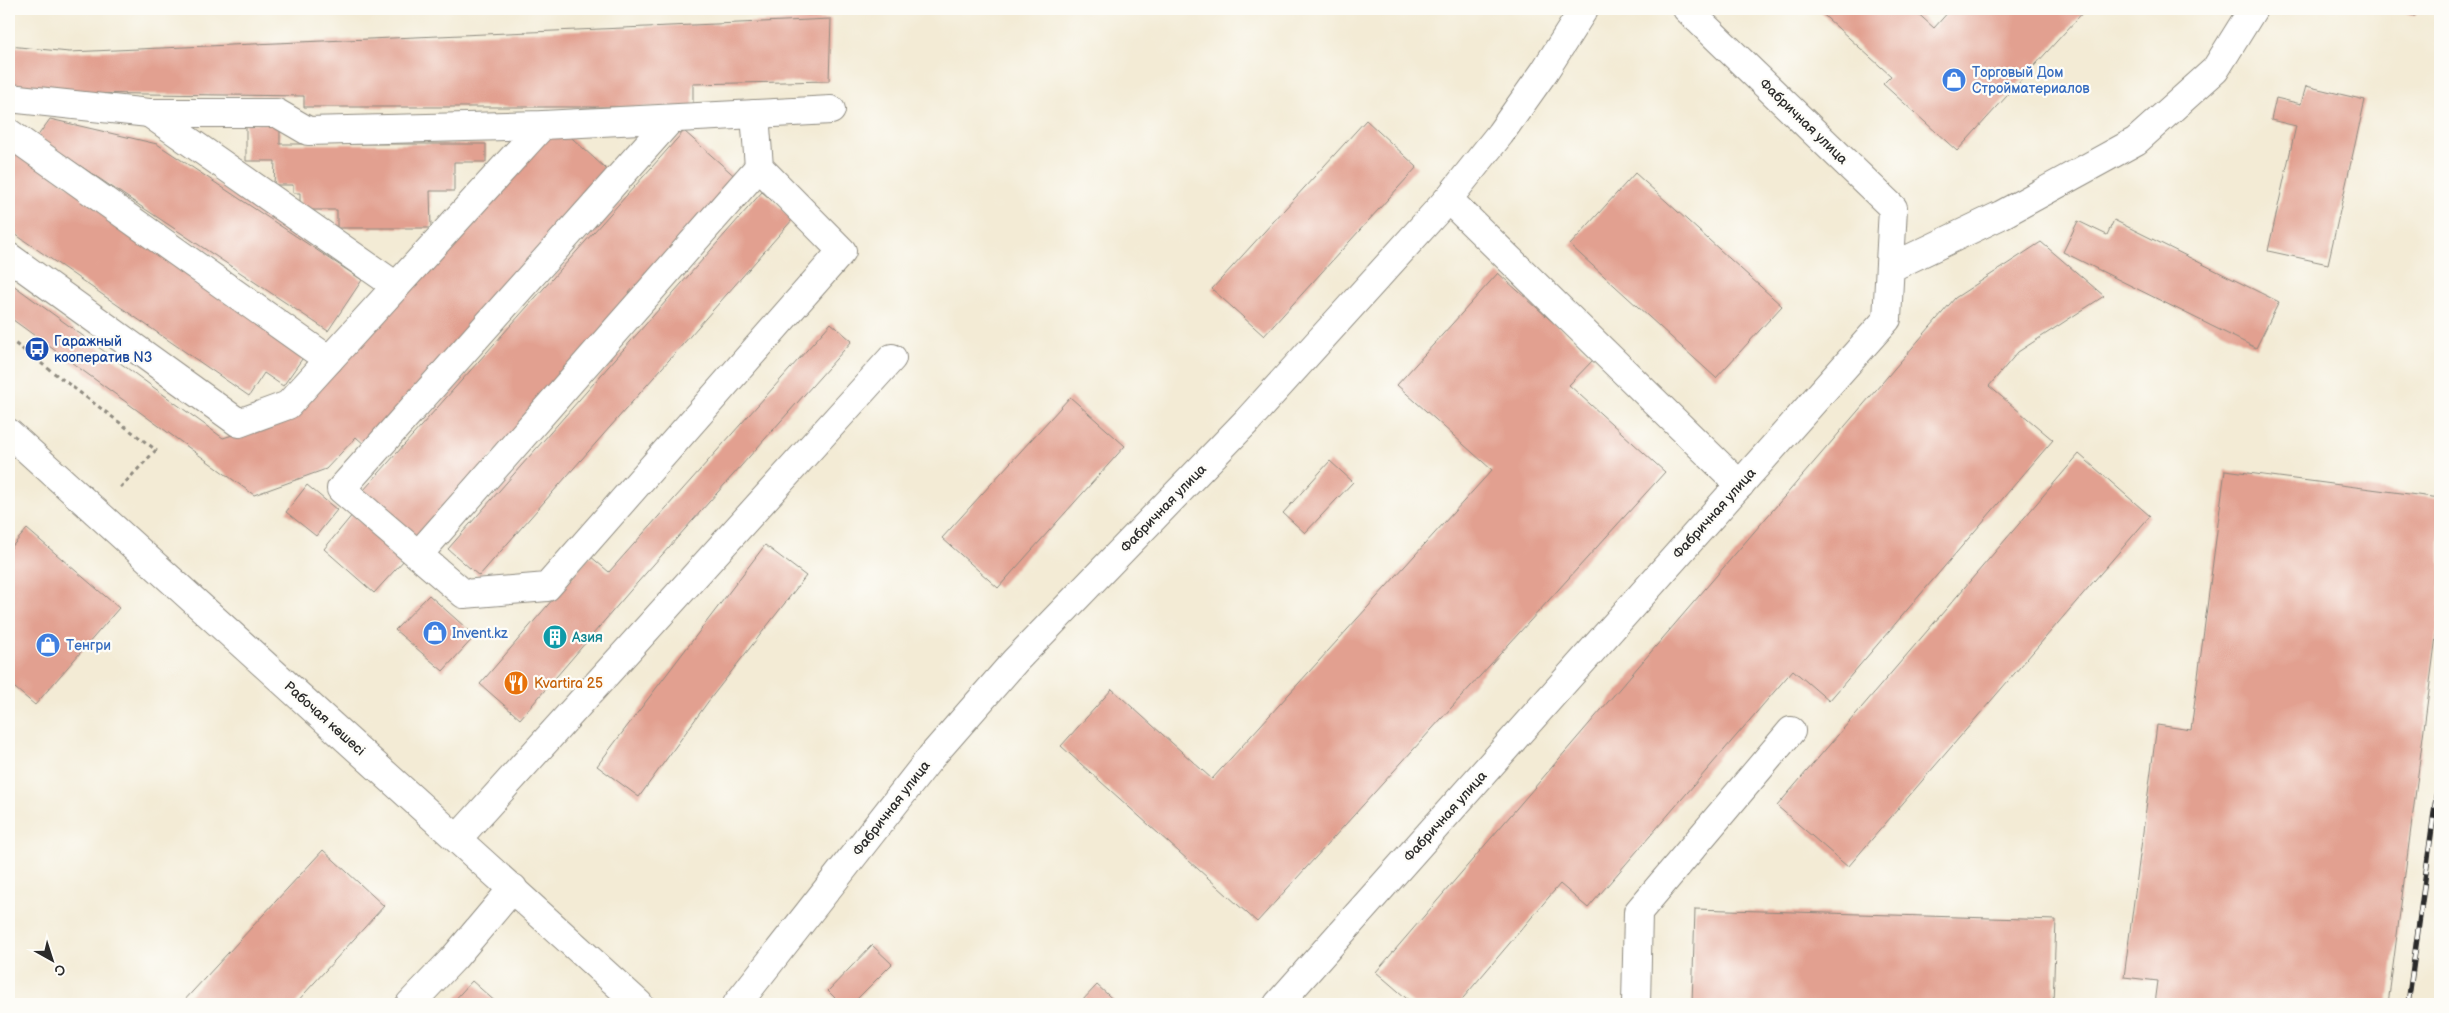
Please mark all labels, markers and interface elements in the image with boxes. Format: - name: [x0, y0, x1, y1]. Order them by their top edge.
- place label: Торговый Дом Стройматериалов: [1972, 64, 2090, 97]
- shop icon: Торговый Дом Стройматериалов: [1941, 67, 1967, 93]
- street label: Фабричная улица: [1756, 75, 1852, 168]
- place label: Гаражный кооператив N3: [54, 333, 152, 366]
- bus stop icon: Гаражный кооператив N3: [24, 336, 50, 362]
- street label: Фабричная улица: [1117, 460, 1210, 556]
- street label: Фабричная улица: [1669, 464, 1760, 562]
- shop icon: Invent.kz: [422, 620, 448, 646]
- building icon: Азия: [542, 624, 568, 650]
- place label: Invent.kz: [452, 625, 508, 642]
- place label: Азия: [571, 629, 603, 646]
- shop icon: Тенгри: [35, 632, 61, 658]
- place label: Тенгри: [66, 637, 111, 654]
- restaurant icon: Kvartira 25: [503, 670, 529, 696]
- place label: Kvartira 25: [534, 675, 603, 692]
- street label: Рабочая көшесі: [281, 678, 369, 759]
- street label: Фабричная улица: [849, 757, 934, 859]
- street label: Фабричная улица: [1400, 767, 1491, 865]
- north arrow: [28, 936, 78, 986]
- text: С: [51, 960, 69, 980]

